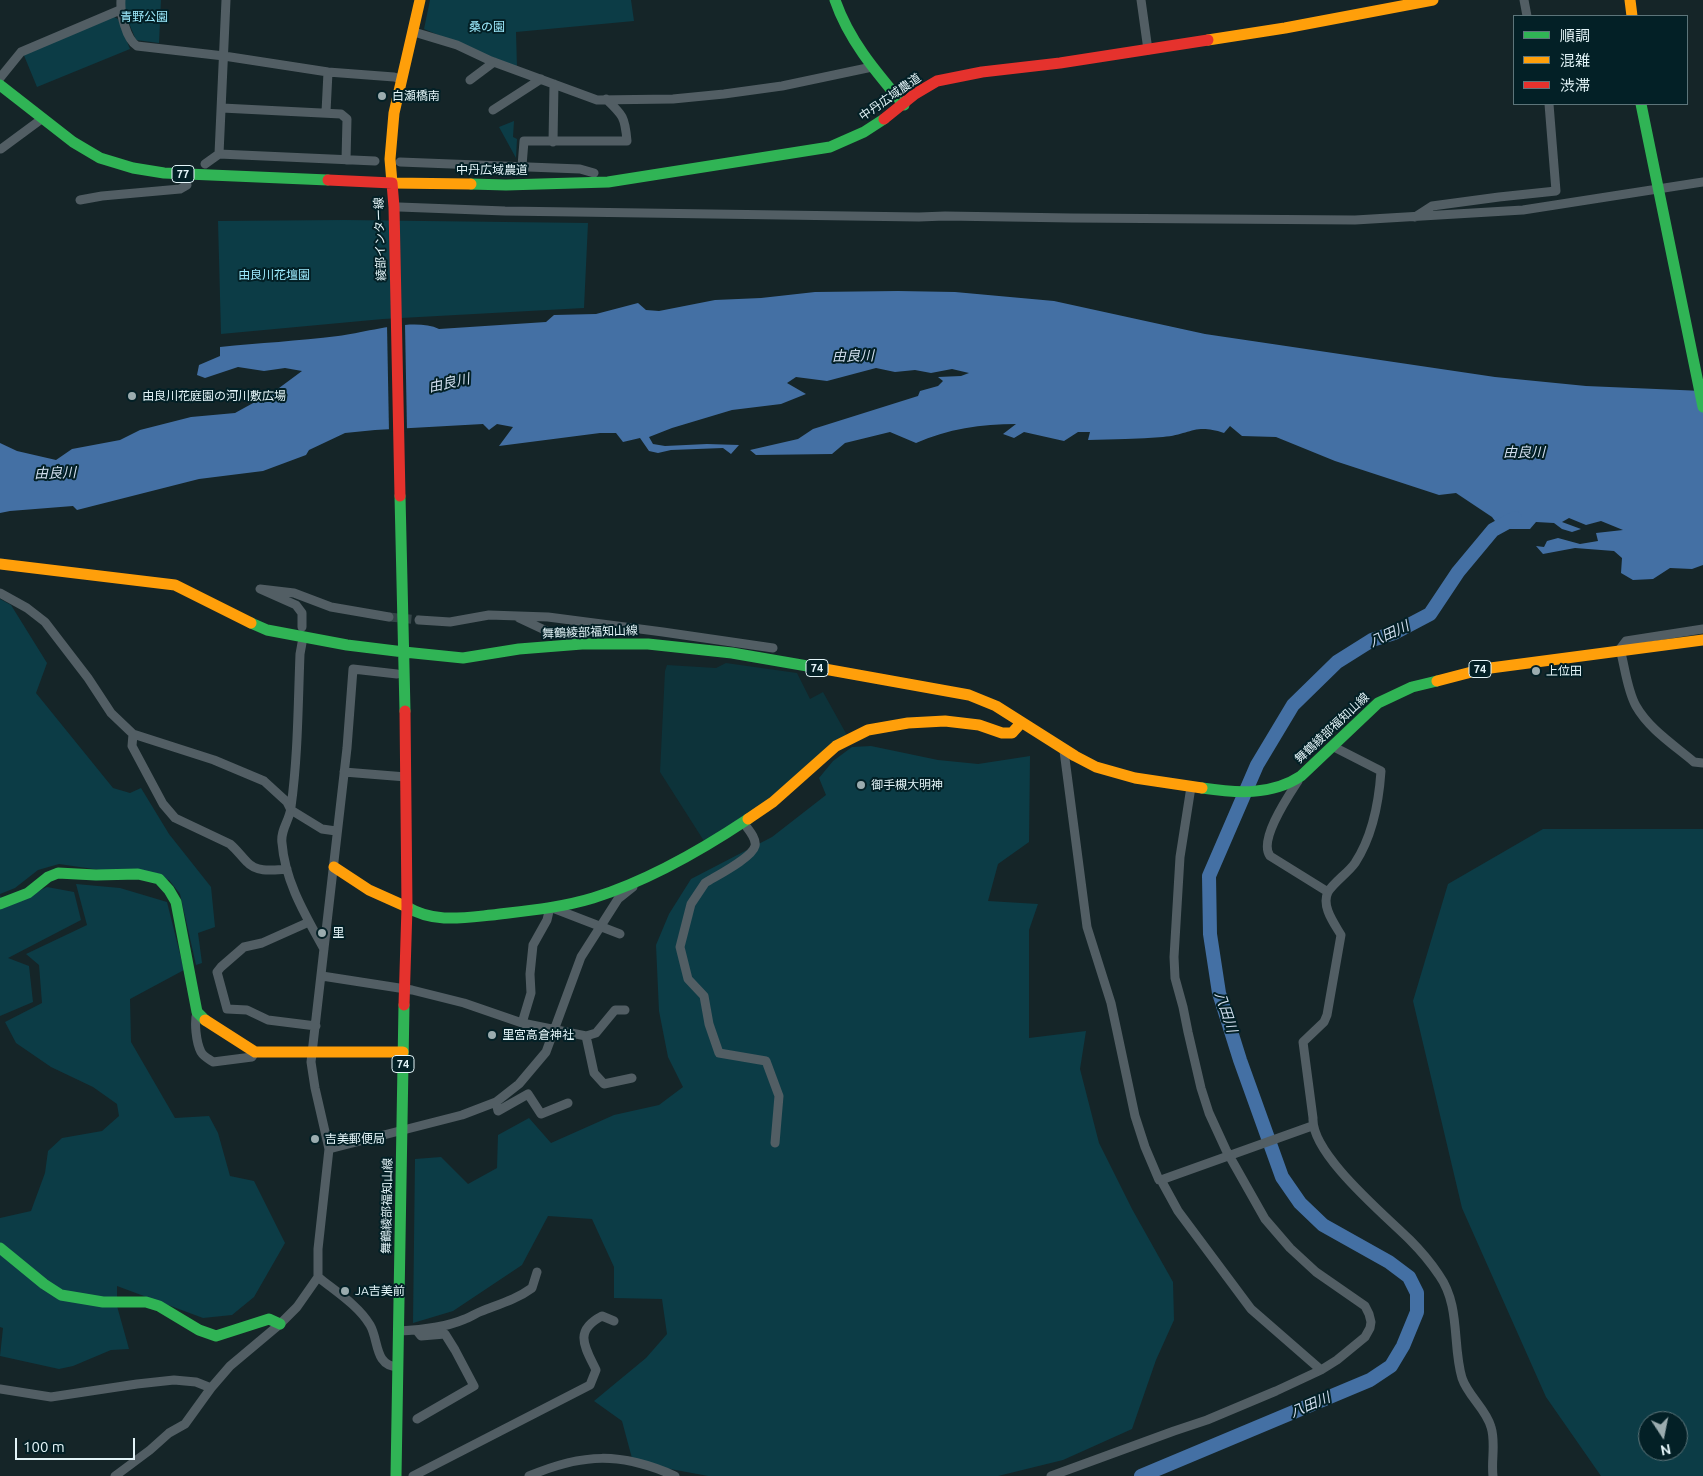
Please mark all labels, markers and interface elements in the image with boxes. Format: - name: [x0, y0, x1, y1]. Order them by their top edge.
- park label: 青野公園: [120, 10, 168, 24]
- legend: [1513, 15, 1688, 105]
- park label: 桑の園: [469, 20, 505, 34]
- text: 順調: [1560, 27, 1590, 44]
- text: 混雑: [1560, 52, 1590, 69]
- street label: 中丹広域農道: [856, 70, 924, 124]
- text: 渋滞: [1560, 77, 1590, 94]
- place label: 白瀬橋南: [392, 89, 440, 103]
- marker: 白瀬橋南: [376, 90, 388, 102]
- street label: 中丹広域農道: [456, 163, 528, 177]
- road number: 77: [172, 165, 194, 182]
- street label: 綾部インター線: [371, 197, 389, 281]
- park label: 由良川花壇園: [238, 268, 310, 282]
- water label: 由良川: [832, 347, 874, 365]
- water label: 由良川: [427, 370, 471, 396]
- place label: 由良川花庭園の河川敷広場: [142, 389, 286, 403]
- marker: 由良川花庭園の河川敷広場: [126, 390, 138, 402]
- water label: 由良川: [1503, 444, 1545, 460]
- water label: 由良川: [34, 464, 76, 482]
- water label: 八田川: [1366, 618, 1412, 650]
- street label: 舞鶴綾部福知山線: [542, 623, 638, 641]
- road number: 74: [806, 660, 828, 676]
- road number: 74: [1469, 661, 1491, 678]
- place label: 上位田: [1546, 664, 1582, 678]
- marker: 上位田: [1530, 665, 1542, 677]
- street label: 舞鶴綾部福知山線: [1292, 690, 1372, 766]
- place label: 御手槻大明神: [871, 778, 943, 792]
- marker: 御手槻大明神: [855, 779, 867, 791]
- place label: 里: [332, 926, 344, 940]
- marker: 里: [316, 927, 328, 939]
- water label: 八田川: [1212, 989, 1240, 1035]
- place label: 里宮高倉神社: [502, 1028, 574, 1042]
- marker: 里宮高倉神社: [486, 1029, 498, 1041]
- road number: 74: [392, 1056, 414, 1072]
- place label: 吉美郵便局: [325, 1132, 385, 1146]
- marker: 吉美郵便局: [309, 1133, 321, 1145]
- street label: 舞鶴綾部福知山線: [379, 1158, 395, 1254]
- place label: JA吉美前: [355, 1284, 405, 1298]
- marker: JA吉美前: [339, 1285, 351, 1297]
- water label: 八田川: [1287, 1389, 1333, 1421]
- north arrow: [1638, 1411, 1688, 1461]
- scale bar: [18, 1428, 138, 1460]
- text: 100 m: [23, 1438, 65, 1455]
- text: N: [1659, 1441, 1672, 1459]

